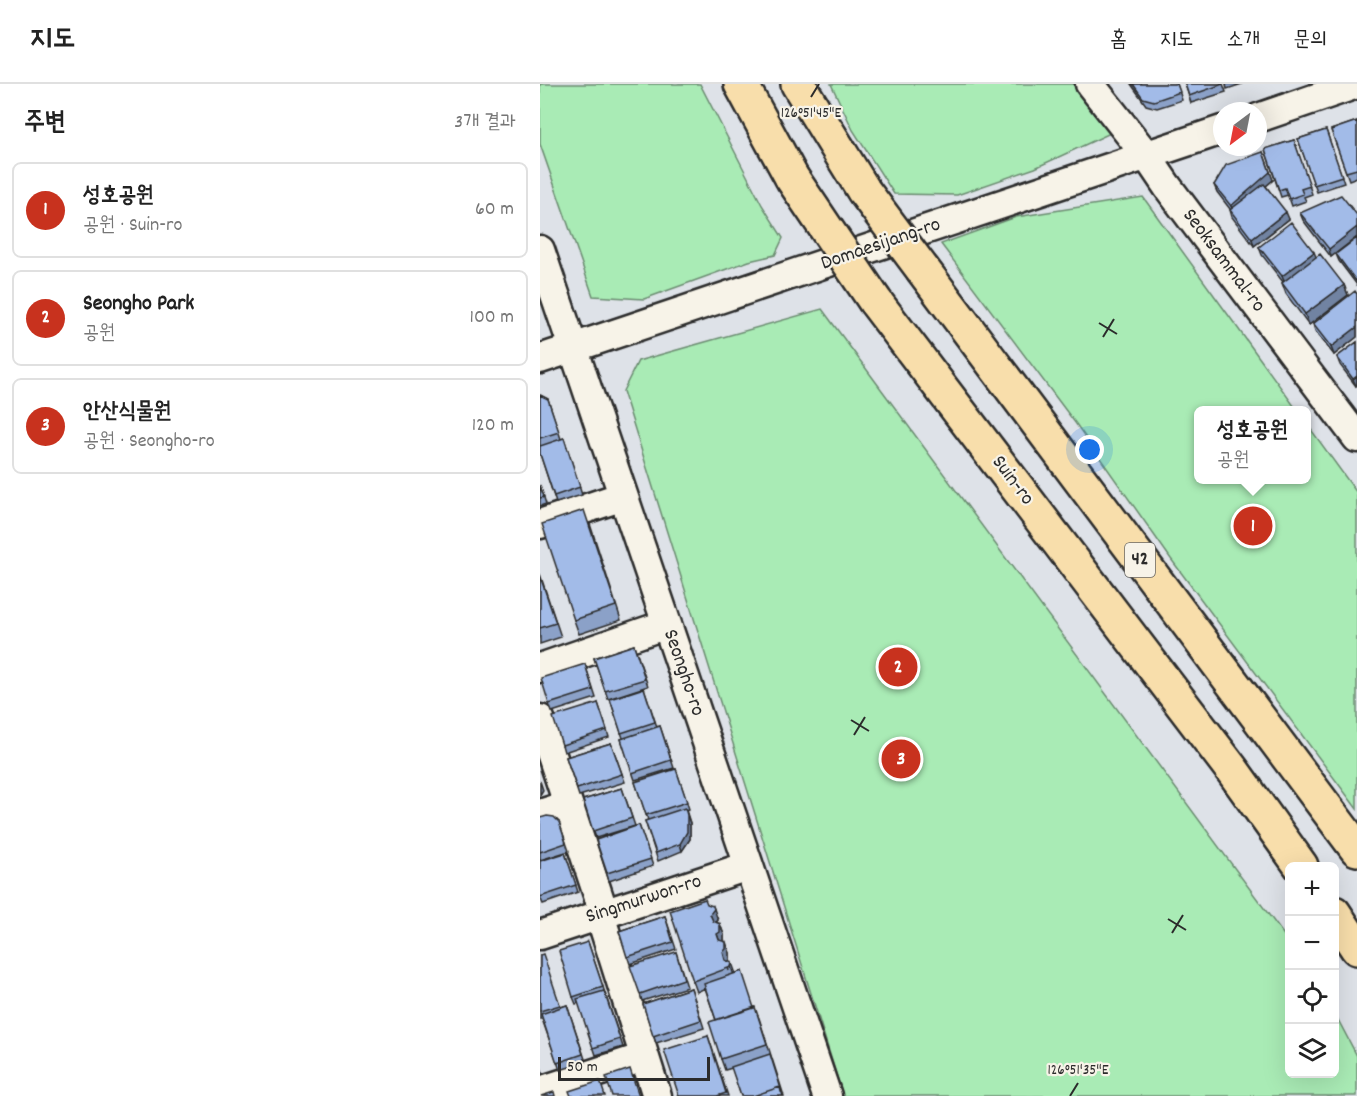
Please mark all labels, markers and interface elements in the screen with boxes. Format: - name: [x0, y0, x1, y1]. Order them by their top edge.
- text: 지도: [30, 21, 75, 61]
- text: 홈: [1110, 26, 1127, 56]
- text: 지도: [1160, 26, 1193, 56]
- text: 소개: [1226, 26, 1260, 56]
- text: 문의: [1293, 26, 1327, 56]
- north arrow: [1213, 102, 1267, 156]
- text: 126°51'45"E: [781, 103, 841, 125]
- text: 주변: [24, 105, 66, 142]
- text: 3개 결과: [454, 109, 516, 137]
- text: 성호공원: [83, 181, 154, 212]
- text: 1: [43, 196, 48, 224]
- text: 60 m: [475, 196, 514, 224]
- street label: Seoksammal-ro: [1174, 203, 1272, 319]
- street label: Domaesijang-ro: [817, 210, 945, 280]
- text: 공원 · Suin-ro: [83, 212, 182, 240]
- text: Seongho Park: [83, 289, 194, 320]
- text: 2: [41, 304, 50, 332]
- text: 100 m: [470, 304, 514, 332]
- text: 공원: [83, 320, 115, 348]
- text: 안산식물원: [83, 397, 172, 428]
- popup: [1194, 406, 1311, 484]
- text: 3: [41, 412, 50, 440]
- text: 120 m: [472, 412, 514, 440]
- text: 성호공원: [1217, 416, 1288, 447]
- text: 공원 · Seongho-ro: [83, 428, 215, 456]
- your location: [1075, 435, 1104, 464]
- text: 공원: [1217, 447, 1249, 475]
- street label: Suin-ro: [983, 450, 1041, 512]
- pin: 1: [1234, 504, 1272, 548]
- road number: 42: [1125, 543, 1155, 577]
- street label: Seongho-ro: [654, 626, 712, 720]
- pin: 2: [878, 644, 918, 690]
- pin: 3: [882, 736, 920, 782]
- map controls: [1285, 862, 1339, 1078]
- button: +: [1285, 862, 1339, 916]
- street label: Singmurwon-ro: [582, 867, 706, 933]
- button: −: [1285, 916, 1339, 970]
- button: locate: [1285, 970, 1339, 1024]
- button: layers: [1285, 1024, 1339, 1078]
- scale bar: [558, 1054, 710, 1082]
- text: 50 m: [567, 1056, 598, 1079]
- text: 126°51'35"E: [1048, 1060, 1109, 1082]

